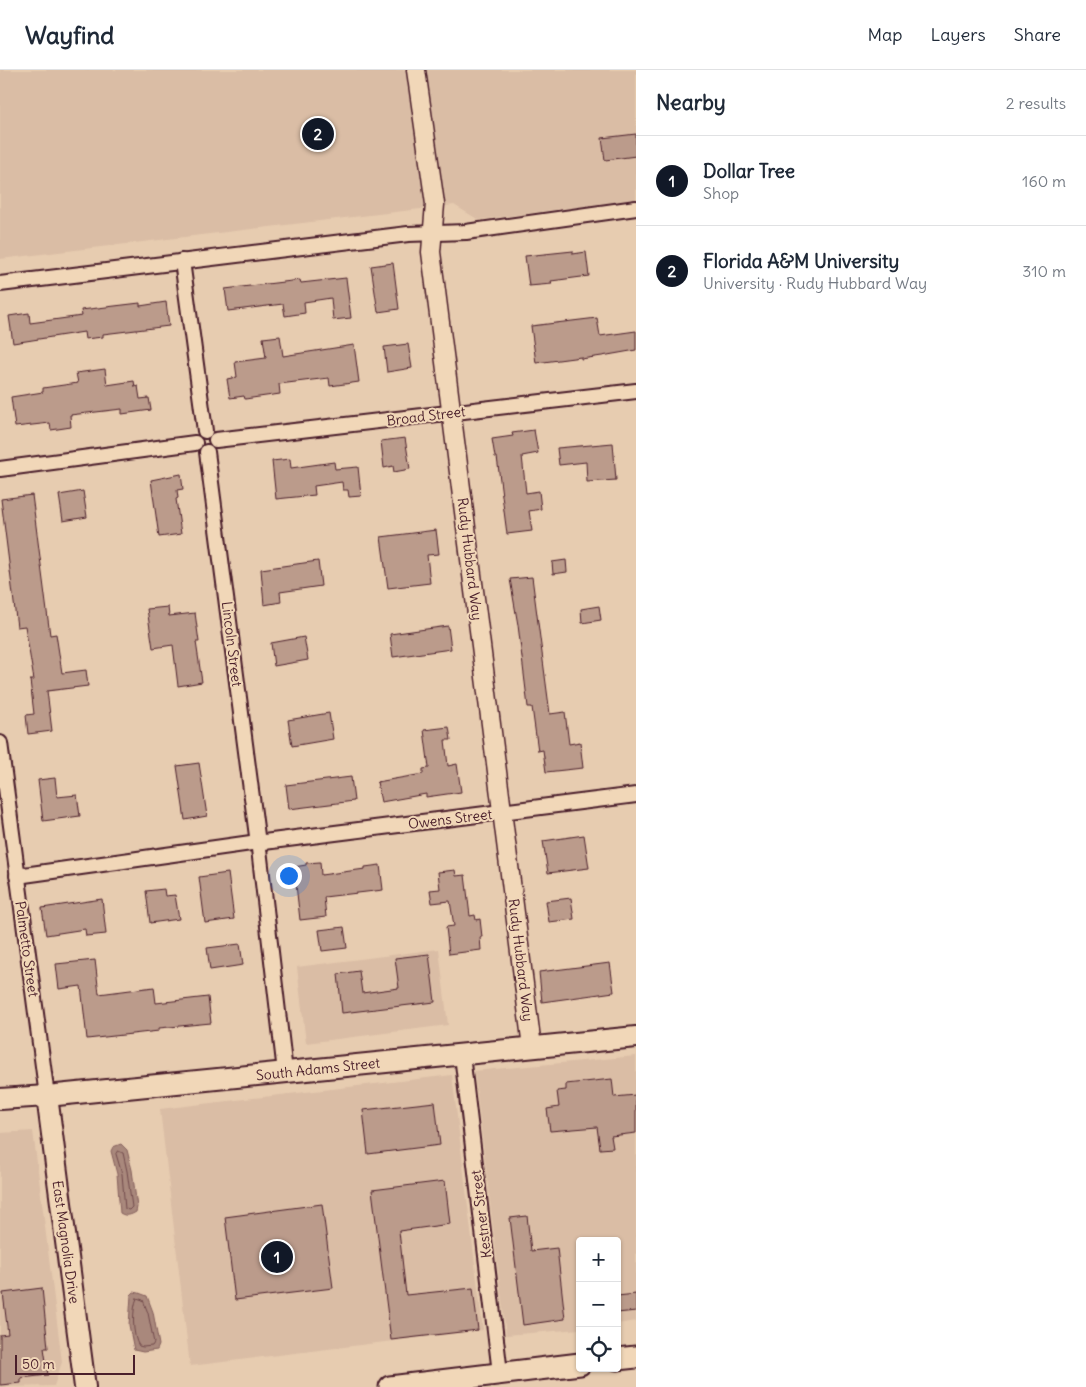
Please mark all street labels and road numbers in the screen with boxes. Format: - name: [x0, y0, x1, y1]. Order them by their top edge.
- street label: Broad Street: [385, 402, 467, 430]
- street label: Rudy Hubbard Way: [454, 497, 486, 621]
- street label: Lincoln Street: [218, 600, 246, 688]
- street label: Owens Street: [407, 805, 493, 833]
- street label: Rudy Hubbard Way: [505, 898, 537, 1022]
- street label: Palmetto Street: [11, 900, 43, 999]
- street label: South Adams Street: [255, 1054, 381, 1084]
- street label: Kestner Street: [467, 1168, 495, 1259]
- street label: East Magnolia Drive: [48, 1179, 84, 1305]

